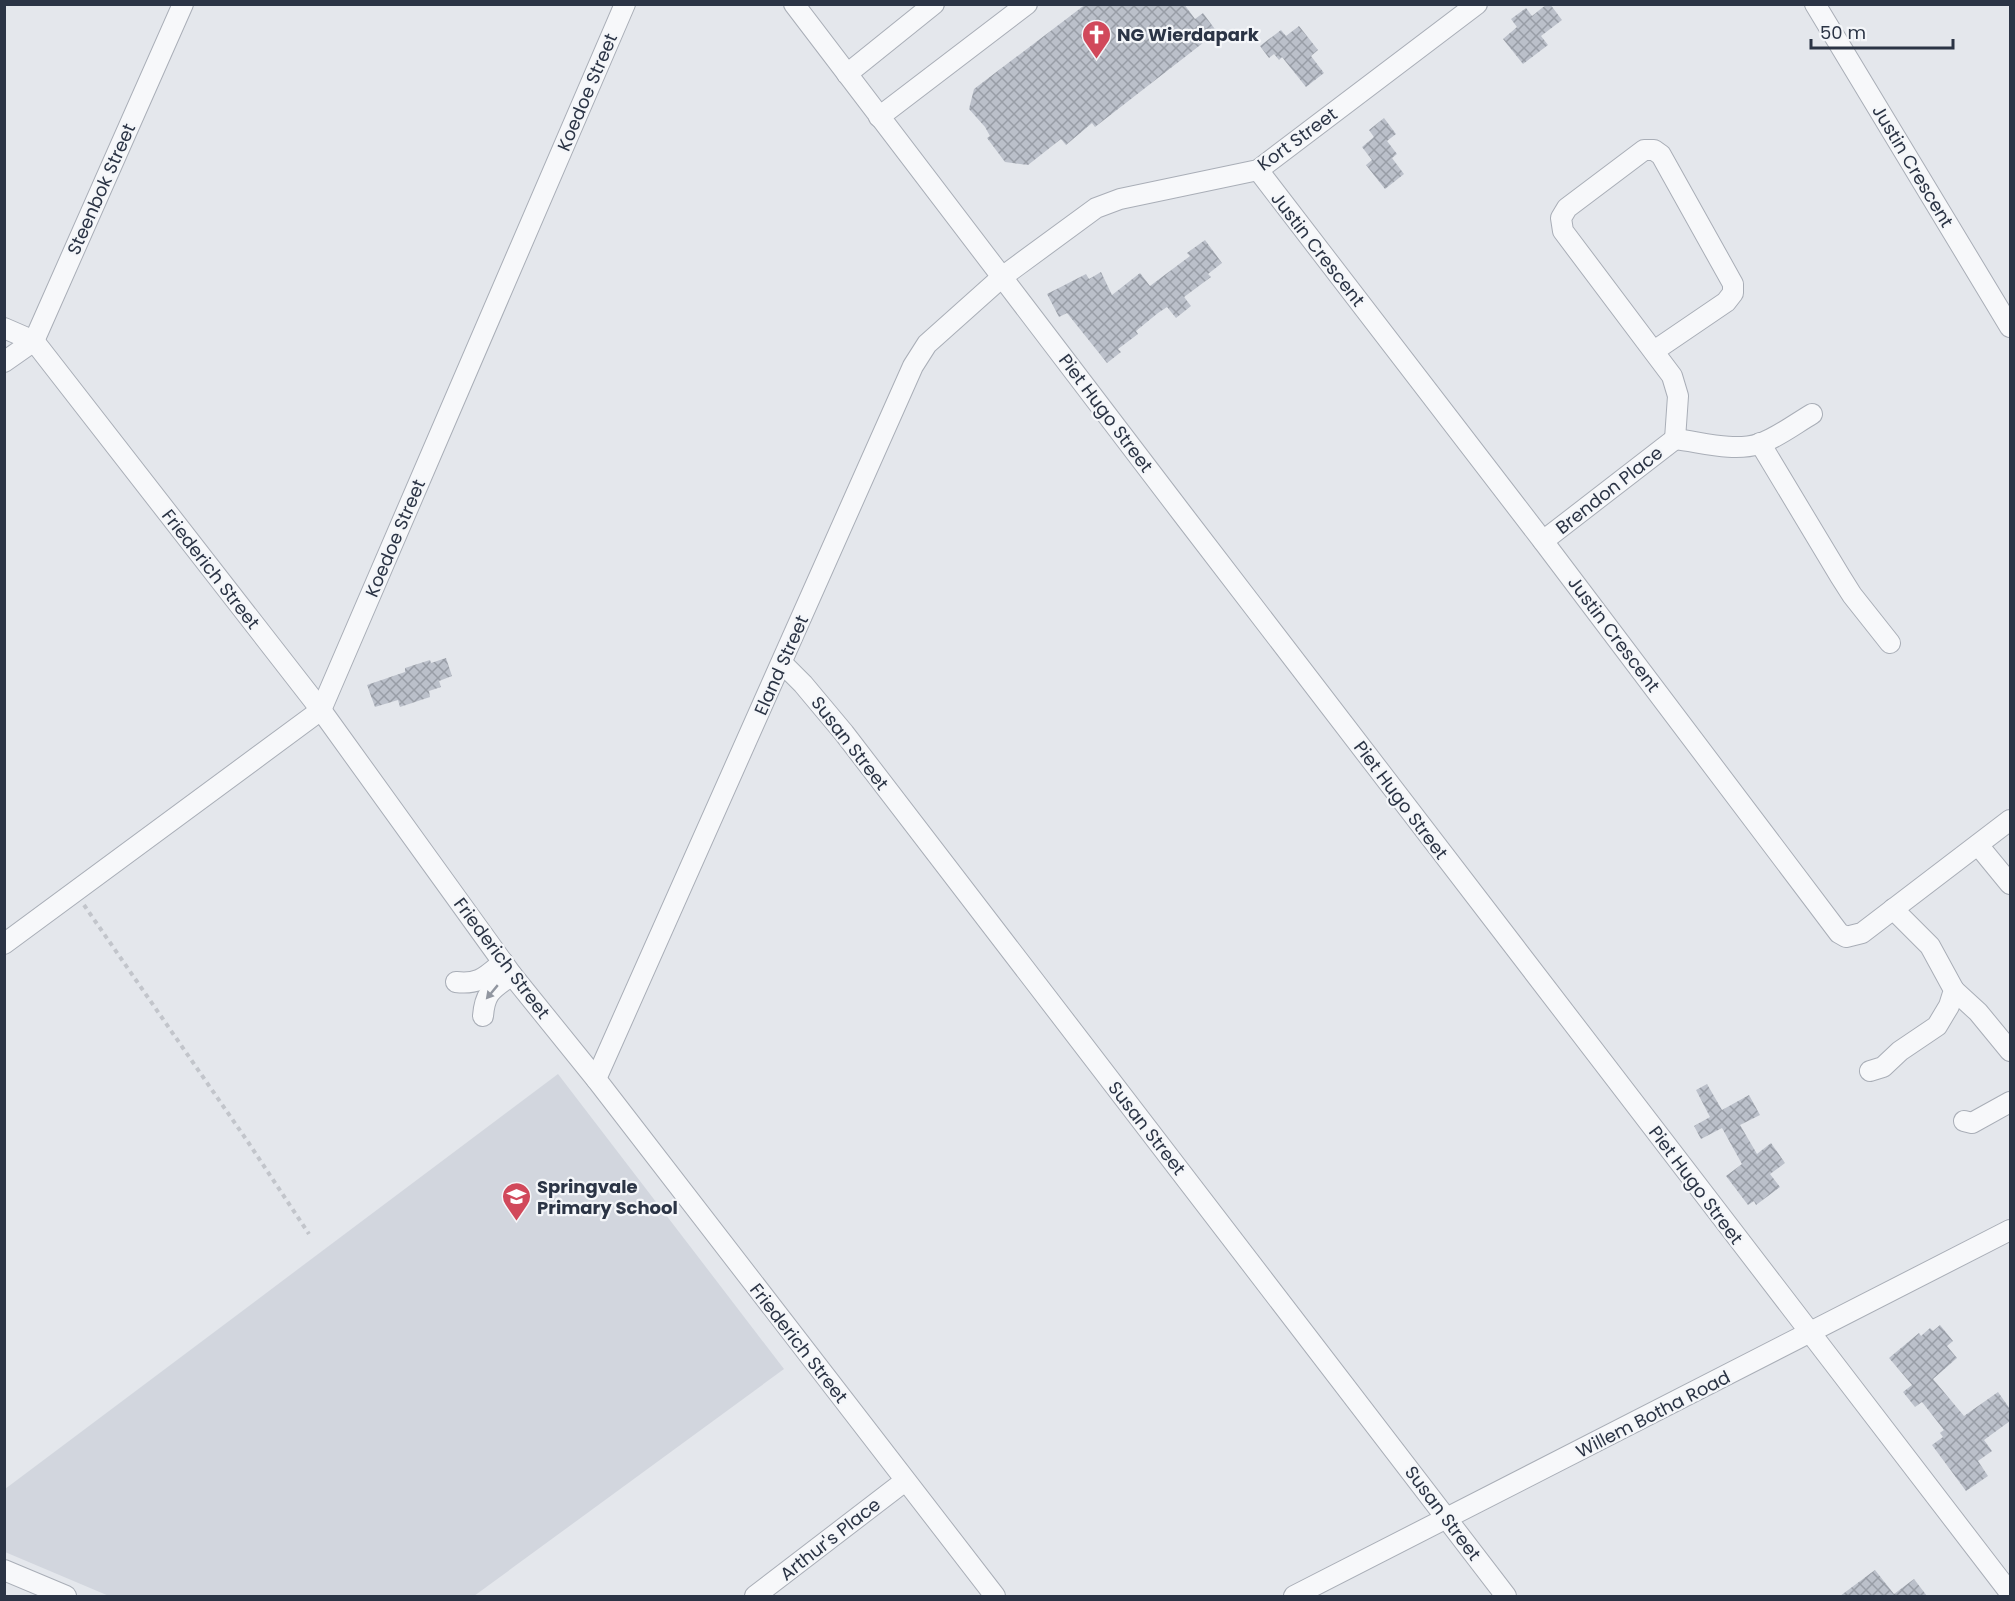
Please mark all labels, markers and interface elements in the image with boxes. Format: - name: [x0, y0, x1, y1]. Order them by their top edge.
- scale bar: [1811, 12, 1954, 50]
- church icon: NG Wierdapark: [1080, 18, 1112, 60]
- text: 50 m: [1820, 20, 1866, 45]
- place label: NG Wierdapark: [1117, 22, 1260, 47]
- street label: Koedoe Street: [551, 29, 623, 155]
- street label: Justin Crescent: [1866, 100, 1960, 232]
- street label: Kort Street: [1252, 102, 1342, 176]
- street label: Steenbok Street: [61, 119, 141, 259]
- street label: Justin Crescent: [1265, 187, 1371, 311]
- street label: Piet Hugo Street: [1053, 349, 1159, 477]
- street label: Brendon Place: [1550, 440, 1668, 540]
- street label: Koedoe Street: [359, 475, 431, 601]
- street label: Friederich Street: [156, 504, 266, 634]
- street label: Justin Crescent: [1562, 571, 1666, 697]
- street label: Eland Street: [748, 611, 814, 719]
- street label: Susan Street: [805, 691, 895, 795]
- street label: Piet Hugo Street: [1348, 736, 1454, 864]
- street label: Friederich Street: [448, 892, 556, 1024]
- one-way arrow: [486, 984, 499, 999]
- street label: Susan Street: [1102, 1076, 1192, 1180]
- street label: Piet Hugo Street: [1643, 1121, 1749, 1249]
- place label: Springvale Primary School: [537, 1174, 678, 1220]
- school or university icon: Springvale Primary School: [500, 1180, 532, 1222]
- street label: Friederich Street: [744, 1278, 854, 1408]
- street label: Willem Botha Road: [1572, 1364, 1734, 1464]
- street label: Susan Street: [1399, 1460, 1487, 1566]
- street label: Arthur's Place: [775, 1492, 885, 1586]

